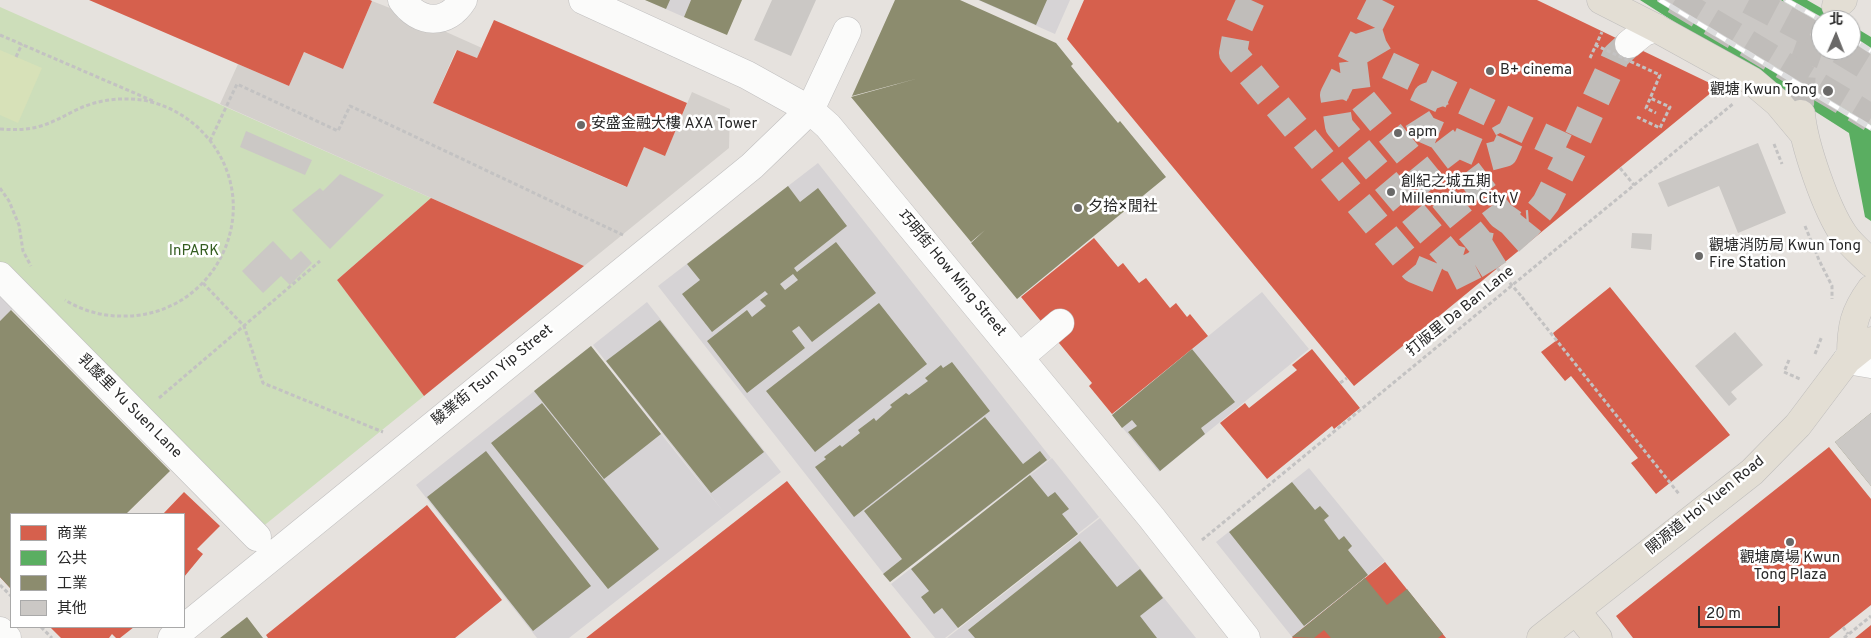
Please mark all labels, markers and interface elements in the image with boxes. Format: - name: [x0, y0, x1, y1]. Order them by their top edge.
- north arrow: [1811, 10, 1861, 60]
- text: 北: [1829, 12, 1843, 29]
- place label: B+ cinema: [1500, 62, 1572, 80]
- marker: B+ cinema: [1484, 65, 1496, 77]
- place label: 觀塘 Kwun Tong: [1710, 82, 1817, 100]
- marker: 觀塘 Kwun Tong: [1821, 84, 1835, 98]
- place label: 安盛金融大樓 AXA Tower: [591, 116, 757, 134]
- marker: 安盛金融大樓 AXA Tower: [575, 119, 587, 131]
- place label: apm: [1408, 124, 1437, 142]
- marker: apm: [1392, 127, 1404, 139]
- place label: 創紀之城五期 Millennium City V: [1401, 174, 1519, 209]
- marker: 創紀之城五期 Millennium City V: [1385, 186, 1397, 198]
- place label: 夕拾×閒社: [1088, 199, 1158, 217]
- marker: 夕拾×閒社: [1072, 202, 1084, 214]
- street label: 巧明街 How Ming Street: [893, 207, 1009, 341]
- place label: 觀塘消防局 Kwun Tong Fire Station: [1709, 238, 1861, 273]
- park label: InPARK: [169, 243, 219, 261]
- marker: 觀塘消防局 Kwun Tong Fire Station: [1693, 250, 1705, 262]
- street label: 打版里 Da Ban Lane: [1404, 263, 1518, 361]
- street label: 駿業街 Tsun Yip Street: [429, 322, 557, 430]
- street label: 乳酸里 Yu Suen Lane: [73, 351, 185, 463]
- street label: 開源道 Hoi Yuen Road: [1643, 453, 1769, 559]
- legend: [10, 513, 185, 628]
- text: 商業: [57, 525, 87, 544]
- marker: 觀塘廣場 Kwun Tong Plaza: [1784, 536, 1796, 548]
- text: 公共: [57, 550, 87, 569]
- place label: 觀塘廣場 Kwun Tong Plaza: [1740, 550, 1840, 585]
- text: 工業: [57, 575, 87, 594]
- scale bar: [1701, 596, 1784, 628]
- text: 其他: [57, 600, 87, 619]
- text: 20 m: [1706, 605, 1741, 624]

